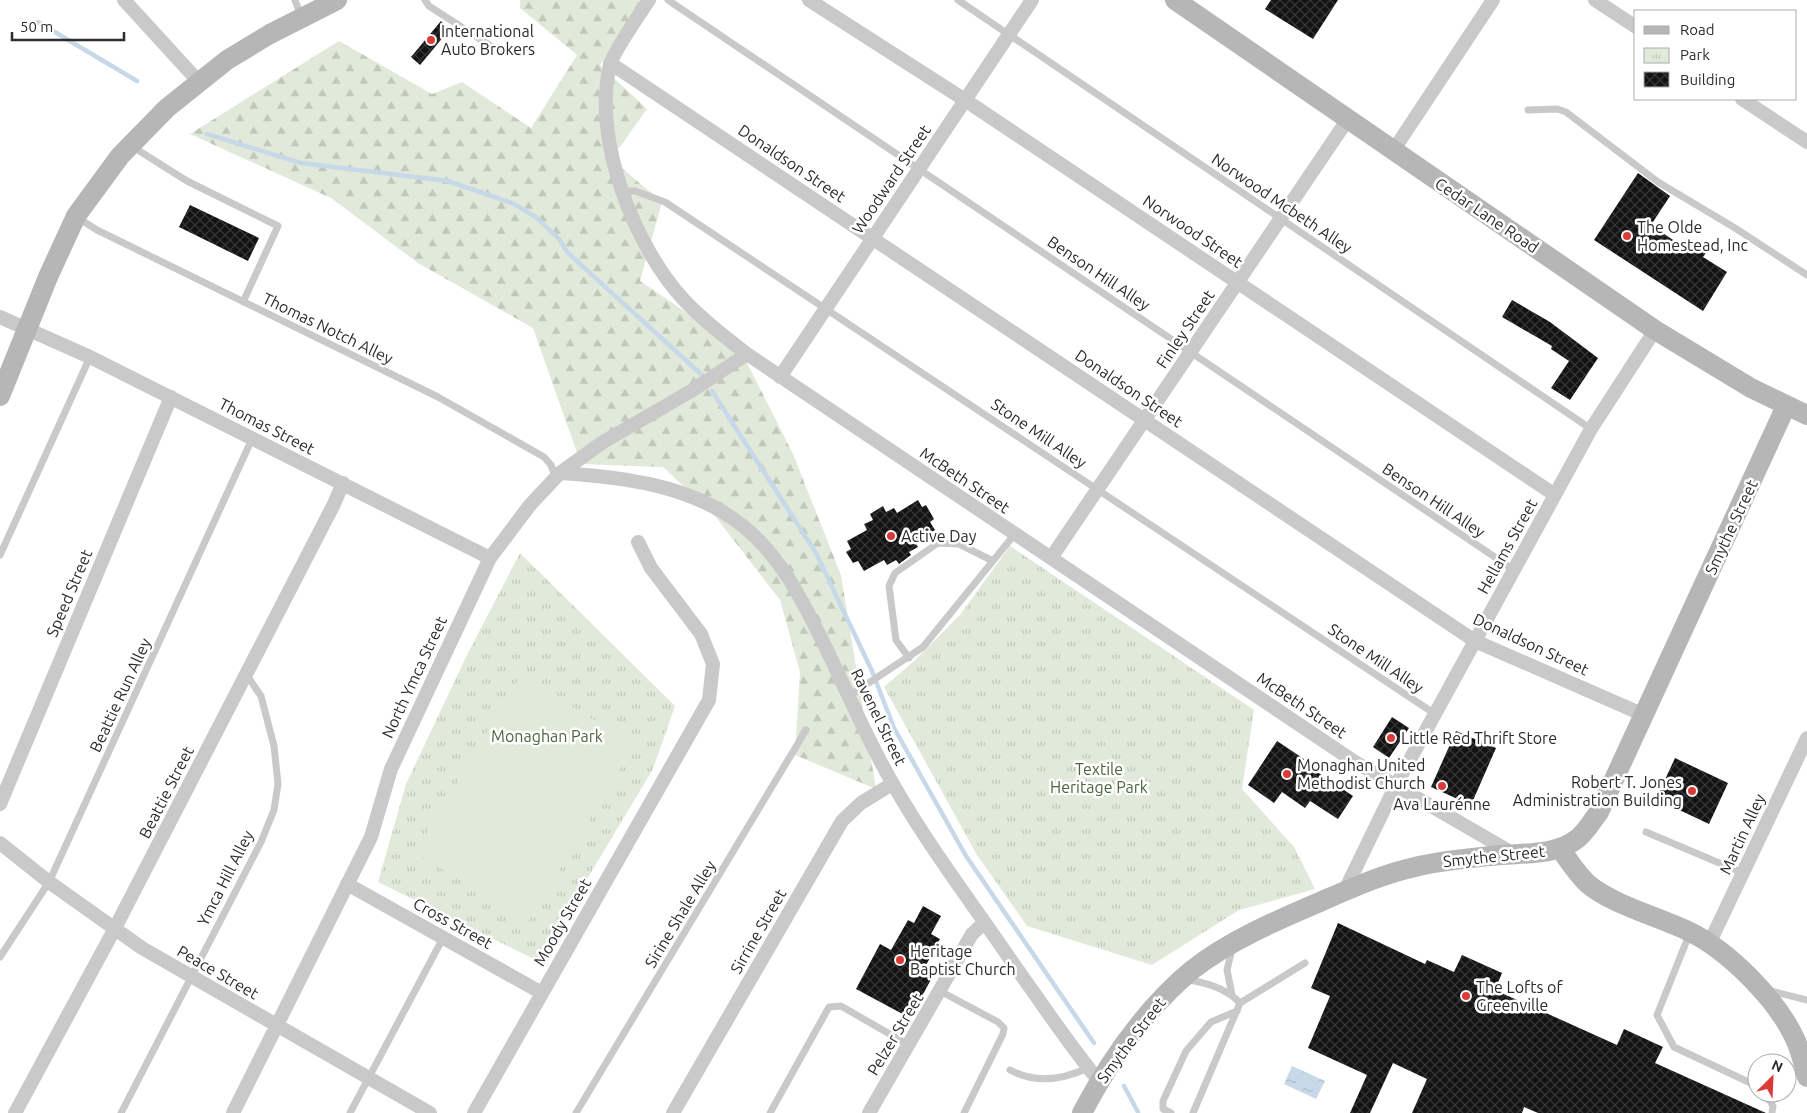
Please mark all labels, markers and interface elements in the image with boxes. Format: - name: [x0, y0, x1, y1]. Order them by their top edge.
- scale bar: [12, 10, 125, 42]
- legend: [1634, 10, 1797, 100]
- text: 50 m: [20, 18, 53, 35]
- text: Road: [1680, 21, 1715, 38]
- place label: International Auto Brokers: [441, 22, 535, 58]
- marker: International Auto Brokers: [425, 34, 437, 46]
- text: Park: [1680, 46, 1710, 63]
- text: Building: [1680, 71, 1735, 88]
- street label: Donaldson Street: [735, 120, 850, 206]
- street label: Woodward Street: [848, 121, 934, 237]
- street label: Norwood Mcbeth Alley: [1208, 149, 1356, 257]
- street label: Cedar Lane Road: [1432, 174, 1542, 256]
- street label: Norwood Street: [1140, 191, 1247, 271]
- place label: The Olde Homestead, Inc: [1637, 218, 1749, 254]
- marker: The Olde Homestead, Inc: [1621, 230, 1633, 242]
- street label: Benson Hill Alley: [1044, 232, 1154, 314]
- street label: Finley Street: [1152, 286, 1218, 372]
- street label: Thomas Notch Alley: [260, 289, 396, 367]
- street label: Donaldson Street: [1072, 345, 1187, 431]
- street label: Thomas Street: [216, 394, 318, 458]
- street label: Stone Mill Alley: [988, 395, 1090, 472]
- street label: McBeth Street: [917, 443, 1014, 517]
- street label: Benson Hill Alley: [1379, 459, 1489, 541]
- street label: Smythe Street: [1701, 476, 1761, 577]
- street label: Hellams Street: [1474, 495, 1541, 597]
- place label: Active Day: [901, 527, 977, 545]
- marker: Active Day: [885, 530, 897, 542]
- street label: Speed Street: [43, 546, 96, 639]
- street label: Donaldson Street: [1470, 609, 1592, 679]
- street label: North Ymca Street: [378, 612, 450, 741]
- street label: Stone Mill Alley: [1325, 620, 1427, 697]
- street label: Beattie Run Alley: [86, 635, 154, 755]
- street label: Ravenel Street: [848, 666, 910, 769]
- street label: McBeth Street: [1254, 668, 1351, 742]
- park label: Monaghan Park: [491, 727, 603, 745]
- place label: Little Red Thrift Store: [1401, 729, 1557, 747]
- marker: Little Red Thrift Store: [1385, 732, 1397, 744]
- street label: Beattie Street: [135, 742, 197, 841]
- place label: Monaghan United Methodist Church: [1297, 756, 1425, 792]
- park label: Textile Heritage Park: [1050, 760, 1148, 796]
- marker: Monaghan United Methodist Church: [1281, 768, 1293, 780]
- place label: Robert T. Jones Administration Building: [1513, 773, 1682, 809]
- marker: Ava Laurénne: [1436, 780, 1448, 792]
- marker: Robert T. Jones Administration Building: [1686, 785, 1698, 797]
- street label: Martin Alley: [1716, 791, 1769, 877]
- place label: Ava Laurénne: [1393, 795, 1491, 813]
- street label: Ymca Hill Alley: [193, 827, 257, 929]
- street label: Smythe Street: [1442, 842, 1547, 870]
- street label: Sirine Shale Alley: [641, 857, 719, 971]
- street label: Moody Street: [530, 874, 595, 969]
- street label: Sirrine Street: [727, 885, 790, 976]
- street label: Cross Street: [410, 894, 496, 952]
- street label: Peace Street: [174, 941, 262, 1003]
- place label: Heritage Baptist Church: [910, 942, 1016, 978]
- marker: Heritage Baptist Church: [894, 954, 906, 966]
- place label: The Lofts of Greenville: [1476, 978, 1563, 1014]
- street label: Pelzer Street: [863, 989, 927, 1078]
- marker: The Lofts of Greenville: [1460, 990, 1472, 1002]
- street label: Smythe Street: [1093, 993, 1169, 1086]
- north arrow: [1747, 1053, 1797, 1103]
- text: N: [1769, 1057, 1785, 1076]

